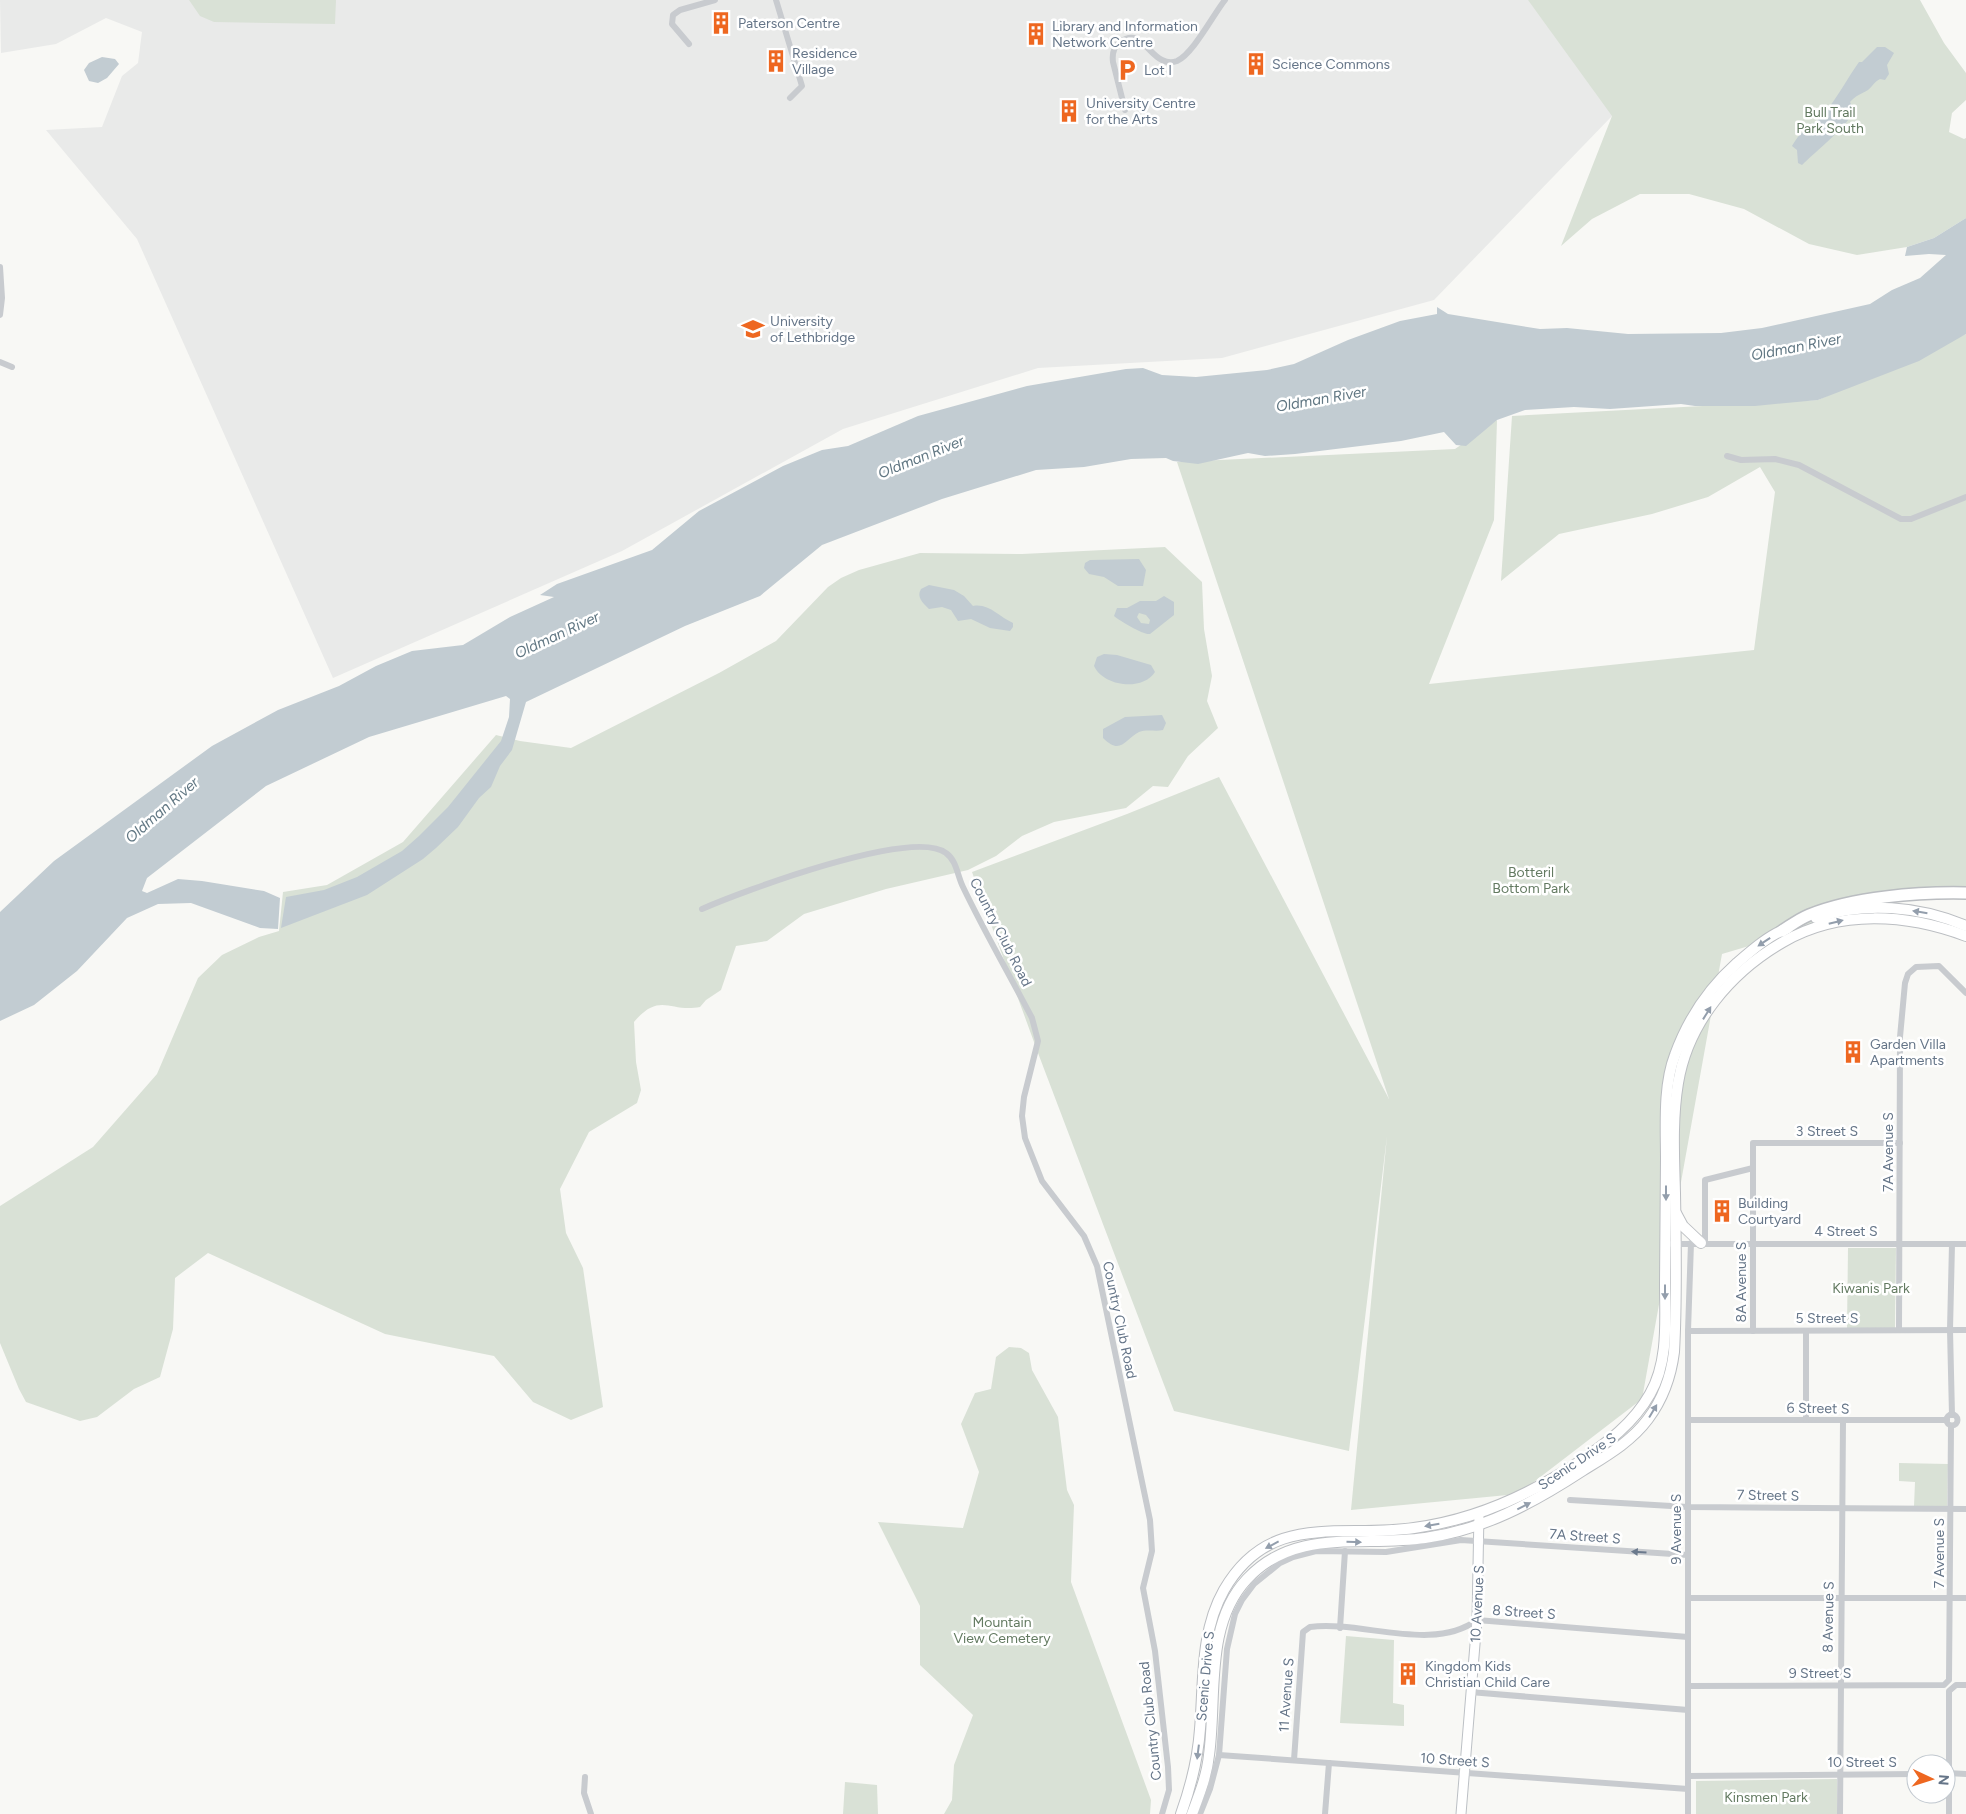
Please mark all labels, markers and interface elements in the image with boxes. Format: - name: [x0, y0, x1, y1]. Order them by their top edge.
- building icon: Paterson Centre: [708, 10, 734, 36]
- place label: Paterson Centre: [738, 15, 840, 32]
- place label: Library and Information Network Centre: [1052, 18, 1198, 51]
- building icon: Library and Information Network Centre: [1023, 21, 1049, 47]
- place label: Residence Village: [792, 45, 857, 78]
- building icon: Residence Village: [763, 48, 789, 74]
- building icon: Science Commons: [1243, 51, 1269, 77]
- place label: Science Commons: [1272, 56, 1390, 73]
- parking icon: Lot I: [1114, 57, 1140, 83]
- place label: Lot I: [1144, 62, 1172, 79]
- place label: University Centre for the Arts: [1086, 95, 1196, 128]
- building icon: University Centre for the Arts: [1056, 98, 1082, 124]
- park label: Bull Trail Park South: [1796, 104, 1864, 137]
- place label: University of Lethbridge: [770, 313, 855, 346]
- school or university icon: University of Lethbridge: [740, 316, 766, 342]
- water label: Oldman River: [1749, 329, 1843, 365]
- water label: Oldman River: [1274, 382, 1368, 416]
- water label: Oldman River: [875, 431, 968, 482]
- water label: Oldman River: [512, 607, 603, 662]
- water label: Oldman River: [122, 773, 203, 847]
- park label: Botteril Bottom Park: [1492, 864, 1570, 897]
- street label: Country Club Road: [966, 875, 1035, 989]
- one-way arrow: [1911, 907, 1927, 915]
- one-way arrow: [1829, 918, 1844, 926]
- one-way arrow: [1757, 937, 1771, 947]
- one-way arrow: [1702, 1006, 1711, 1019]
- place label: Garden Villa Apartments: [1870, 1036, 1946, 1069]
- building icon: Garden Villa Apartments: [1840, 1039, 1866, 1065]
- street label: 7A Avenue S: [1880, 1112, 1897, 1192]
- street label: 3 Street S: [1796, 1123, 1858, 1140]
- one-way arrow: [1662, 1185, 1670, 1201]
- place label: Building Courtyard: [1738, 1195, 1801, 1228]
- building icon: Building Courtyard: [1709, 1198, 1735, 1224]
- street label: 4 Street S: [1814, 1223, 1878, 1240]
- street label: 8A Avenue S: [1733, 1242, 1750, 1322]
- street label: Country Club Road: [1099, 1260, 1140, 1380]
- park label: Kiwanis Park: [1832, 1280, 1910, 1297]
- one-way arrow: [1661, 1284, 1669, 1300]
- street label: 5 Street S: [1796, 1310, 1858, 1327]
- street label: 6 Street S: [1787, 1399, 1849, 1418]
- one-way arrow: [1649, 1404, 1658, 1417]
- street label: Scenic Drive S: [1535, 1429, 1619, 1494]
- street label: 7 Street S: [1737, 1486, 1799, 1505]
- street label: 9 Avenue S: [1668, 1494, 1685, 1564]
- one-way arrow: [1517, 1502, 1531, 1510]
- street label: 7 Avenue S: [1931, 1518, 1948, 1588]
- one-way arrow: [1423, 1522, 1439, 1530]
- street label: 7A Street S: [1549, 1526, 1621, 1547]
- one-way arrow: [1346, 1539, 1362, 1547]
- one-way arrow: [1265, 1540, 1279, 1549]
- one-way arrow: [1631, 1547, 1647, 1555]
- street label: 10 Avenue S: [1467, 1565, 1488, 1643]
- street label: 8 Avenue S: [1819, 1581, 1838, 1653]
- street label: 8 Street S: [1492, 1602, 1556, 1623]
- park label: Mountain View Cemetery: [953, 1614, 1051, 1647]
- street label: Scenic Drive S: [1193, 1630, 1218, 1722]
- street label: 11 Avenue S: [1275, 1657, 1298, 1733]
- place label: Kingdom Kids Christian Child Care: [1425, 1658, 1550, 1691]
- street label: Country Club Road: [1136, 1661, 1165, 1781]
- building icon: Kingdom Kids Christian Child Care: [1395, 1661, 1421, 1687]
- street label: 9 Street S: [1789, 1665, 1851, 1682]
- one-way arrow: [1194, 1744, 1202, 1760]
- street label: 10 Street S: [1420, 1750, 1490, 1771]
- street label: 10 Street S: [1827, 1754, 1897, 1771]
- north arrow: [1906, 1754, 1956, 1804]
- text: N: [1935, 1774, 1952, 1786]
- park label: Kinsmen Park: [1724, 1789, 1808, 1806]

